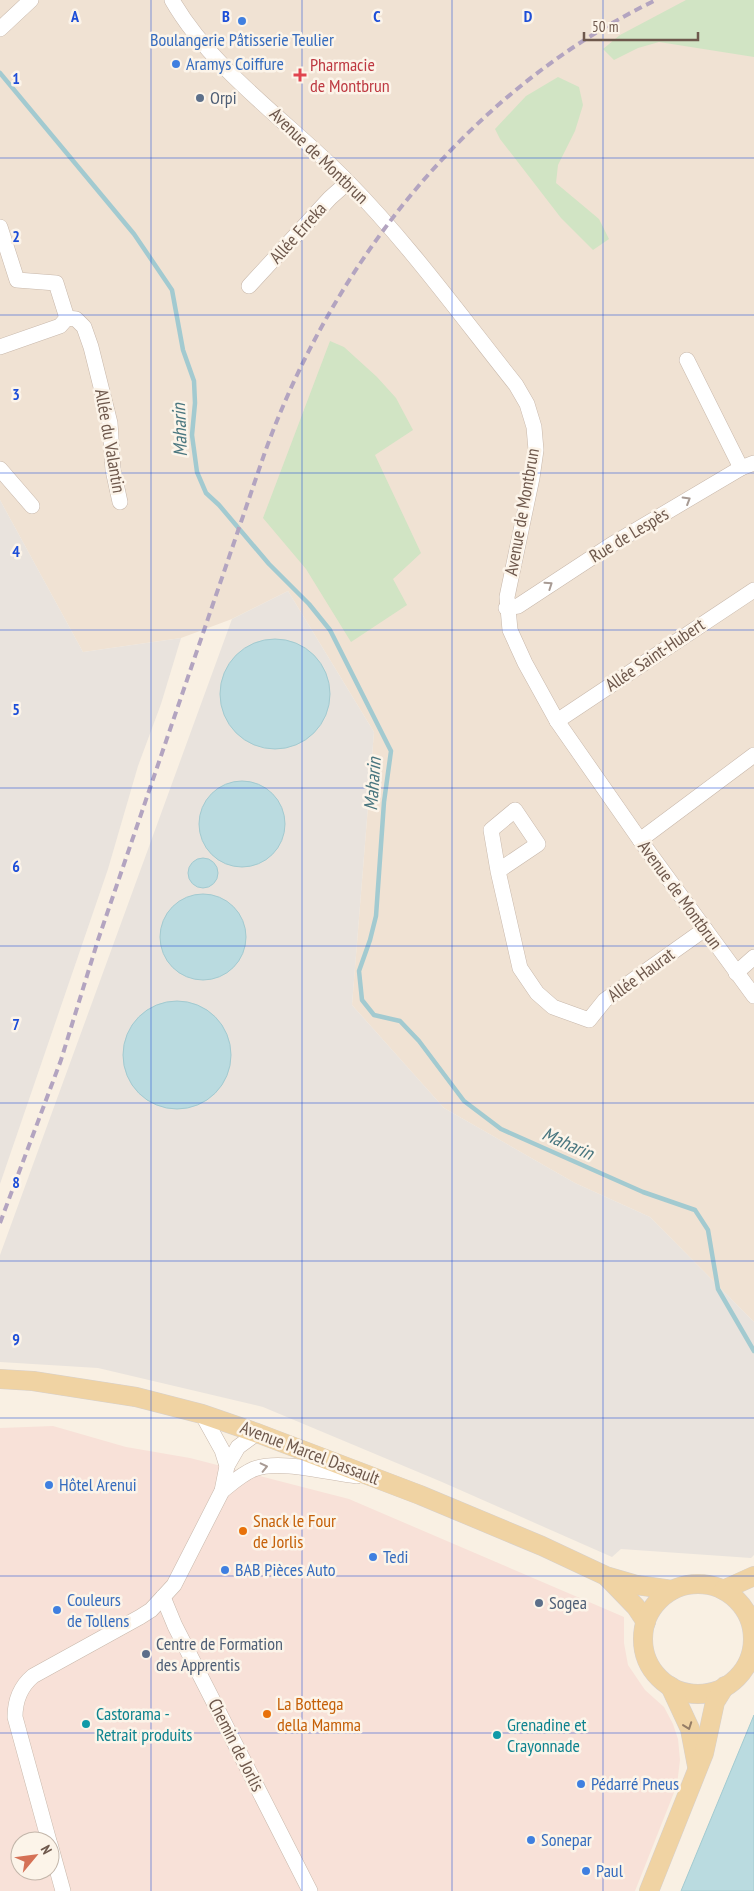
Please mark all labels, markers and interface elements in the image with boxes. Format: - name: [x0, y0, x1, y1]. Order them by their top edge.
- text: A: [70, 6, 80, 26]
- text: B: [222, 6, 230, 26]
- text: C: [373, 6, 381, 26]
- text: D: [524, 6, 533, 26]
- scale bar: [584, 10, 698, 42]
- marker: Boulangerie Pâtisserie Teulier: [236, 15, 248, 27]
- text: 50 m: [592, 17, 618, 36]
- place label: Boulangerie Pâtisserie Teulier: [150, 28, 334, 51]
- place label: Aramys Coiffure: [186, 52, 284, 75]
- place label: Pharmacie de Montbrun: [310, 53, 390, 97]
- marker: Aramys Coiffure: [170, 58, 182, 70]
- text: 1: [12, 68, 20, 88]
- marker: Pharmacie de Montbrun: [294, 69, 306, 81]
- place label: Orpi: [210, 86, 237, 109]
- marker: Orpi: [194, 92, 206, 104]
- street label: Avenue de Montbrun: [265, 103, 374, 209]
- street label: Allée Erreka: [264, 197, 331, 268]
- text: 2: [12, 226, 20, 246]
- text: 3: [12, 384, 20, 404]
- street label: Allée du Valantin: [90, 387, 131, 495]
- water label: Maharin: [166, 401, 192, 457]
- street label: Avenue de Montbrun: [499, 446, 544, 577]
- one-way arrow: [682, 497, 691, 507]
- street label: Rue de Lespès: [585, 502, 673, 567]
- text: 4: [12, 541, 20, 561]
- one-way arrow: [543, 582, 552, 591]
- street label: Allée Saint-Hubert: [601, 613, 709, 696]
- text: 5: [12, 699, 20, 719]
- water label: Maharin: [358, 755, 386, 811]
- street label: Avenue de Montbrun: [633, 836, 728, 954]
- text: 6: [12, 856, 20, 876]
- street label: Allée Haurat: [603, 943, 679, 1007]
- text: 7: [12, 1014, 20, 1034]
- water label: Maharin: [539, 1121, 599, 1165]
- text: 8: [12, 1172, 20, 1192]
- text: 9: [12, 1329, 20, 1349]
- street label: Avenue Marcel Dassault: [237, 1415, 383, 1490]
- one-way arrow: [259, 1462, 268, 1473]
- place label: Hôtel Arenui: [59, 1473, 137, 1496]
- marker: Hôtel Arenui: [43, 1479, 55, 1491]
- place label: Snack le Four de Jorlis: [253, 1509, 336, 1553]
- marker: Snack le Four de Jorlis: [237, 1525, 249, 1537]
- place label: Tedi: [383, 1545, 408, 1568]
- marker: Tedi: [367, 1551, 379, 1563]
- place label: BAB Pièces Auto: [235, 1558, 336, 1581]
- marker: BAB Pièces Auto: [219, 1564, 231, 1576]
- place label: Couleurs de Tollens: [67, 1588, 129, 1632]
- place label: Sogea: [549, 1591, 587, 1614]
- marker: Sogea: [533, 1597, 545, 1609]
- marker: Couleurs de Tollens: [51, 1604, 63, 1616]
- place label: Centre de Formation des Apprentis: [156, 1632, 283, 1676]
- marker: Centre de Formation des Apprentis: [140, 1648, 152, 1660]
- place label: La Bottega della Mamma: [277, 1692, 361, 1736]
- street label: Chemin de Jorlis: [203, 1694, 270, 1795]
- place label: Castorama - Retrait produits: [96, 1702, 192, 1746]
- marker: La Bottega della Mamma: [261, 1708, 273, 1720]
- place label: Grenadine et Crayonnade: [507, 1713, 587, 1757]
- marker: Castorama - Retrait produits: [80, 1718, 92, 1730]
- one-way arrow: [682, 1721, 692, 1730]
- marker: Grenadine et Crayonnade: [491, 1729, 503, 1741]
- place label: Pédarré Pneus: [591, 1772, 679, 1795]
- marker: Pédarré Pneus: [575, 1778, 587, 1790]
- place label: Sonepar: [541, 1828, 592, 1851]
- north arrow: [10, 1831, 60, 1881]
- marker: Sonepar: [525, 1834, 537, 1846]
- text: N: [37, 1842, 56, 1857]
- place label: Paul: [596, 1859, 624, 1882]
- marker: Paul: [580, 1865, 592, 1877]

